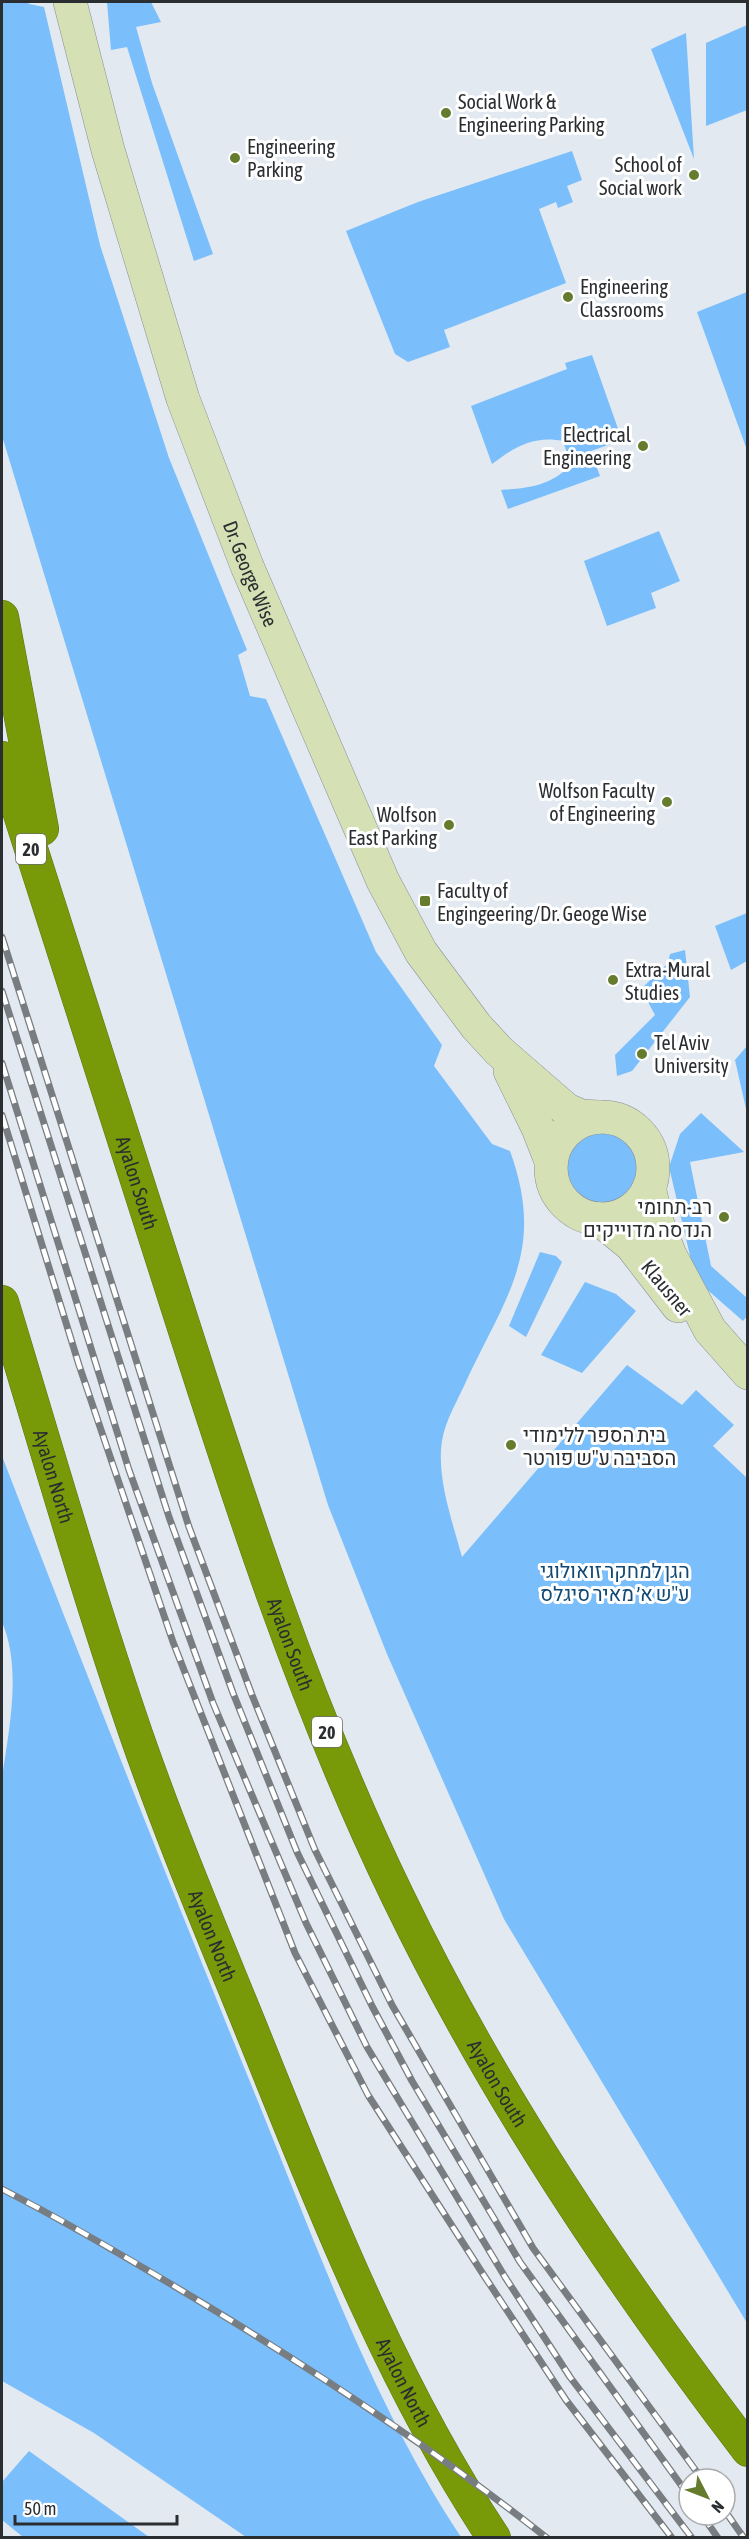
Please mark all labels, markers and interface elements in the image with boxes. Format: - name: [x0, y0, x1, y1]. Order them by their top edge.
- place label: Social Work & Engineering Parking: [458, 90, 605, 136]
- marker: Social Work & Engineering Parking: [439, 106, 453, 120]
- place label: Engineering Parking: [247, 135, 335, 181]
- marker: Engineering Parking: [228, 151, 242, 165]
- place label: School of Social work: [599, 153, 682, 199]
- marker: School of Social work: [687, 168, 701, 182]
- place label: Engineering Classrooms: [580, 275, 668, 321]
- marker: Engineering Classrooms: [561, 290, 575, 304]
- place label: Electrical Engineering: [543, 423, 632, 469]
- marker: Electrical Engineering: [636, 439, 650, 453]
- street label: Dr. George Wise: [219, 517, 283, 630]
- place label: Wolfson Faculty of Engineering: [539, 779, 655, 825]
- marker: Wolfson Faculty of Engineering: [660, 795, 674, 809]
- place label: Wolfson East Parking: [348, 803, 437, 849]
- marker: Wolfson East Parking: [442, 818, 456, 832]
- road number: 20: [16, 834, 46, 864]
- place label: Faculty of Engingeering/Dr. Geoge Wise: [437, 879, 647, 925]
- marker: Faculty of Engingeering/Dr. Geoge Wise: [418, 894, 432, 908]
- place label: Extra-Mural Studies: [625, 958, 711, 1004]
- marker: Extra-Mural Studies: [606, 973, 620, 987]
- place label: Tel Aviv University: [654, 1031, 729, 1077]
- marker: Tel Aviv University: [635, 1047, 649, 1061]
- street label: Ayalon South: [112, 1133, 164, 1232]
- place label: רב-תחומי הנדסה מדוייקים: [583, 1195, 712, 1241]
- marker: רב-תחומי הנדסה מדוייקים: [717, 1210, 731, 1224]
- street label: Klausner: [637, 1255, 698, 1321]
- place label: בית הספר ללימודי הסביבה ע''ש פורטר: [523, 1423, 676, 1469]
- street label: Ayalon North: [29, 1427, 79, 1526]
- marker: בית הספר ללימודי הסביבה ע''ש פורטר: [504, 1438, 518, 1452]
- park label: הגן למחקר זואולוגי ע"ש א׳ מאיר סיגלס: [540, 1559, 690, 1605]
- street label: Ayalon South: [264, 1594, 319, 1694]
- road number: 20: [312, 1717, 342, 1747]
- street label: Ayalon North: [184, 1886, 242, 1984]
- street label: Ayalon South: [464, 2035, 533, 2131]
- street label: Ayalon North: [372, 2334, 437, 2430]
- north arrow: [677, 2467, 737, 2527]
- scale bar: [15, 2488, 177, 2526]
- text: 50 m: [24, 2498, 56, 2519]
- text: N: [708, 2498, 728, 2517]

